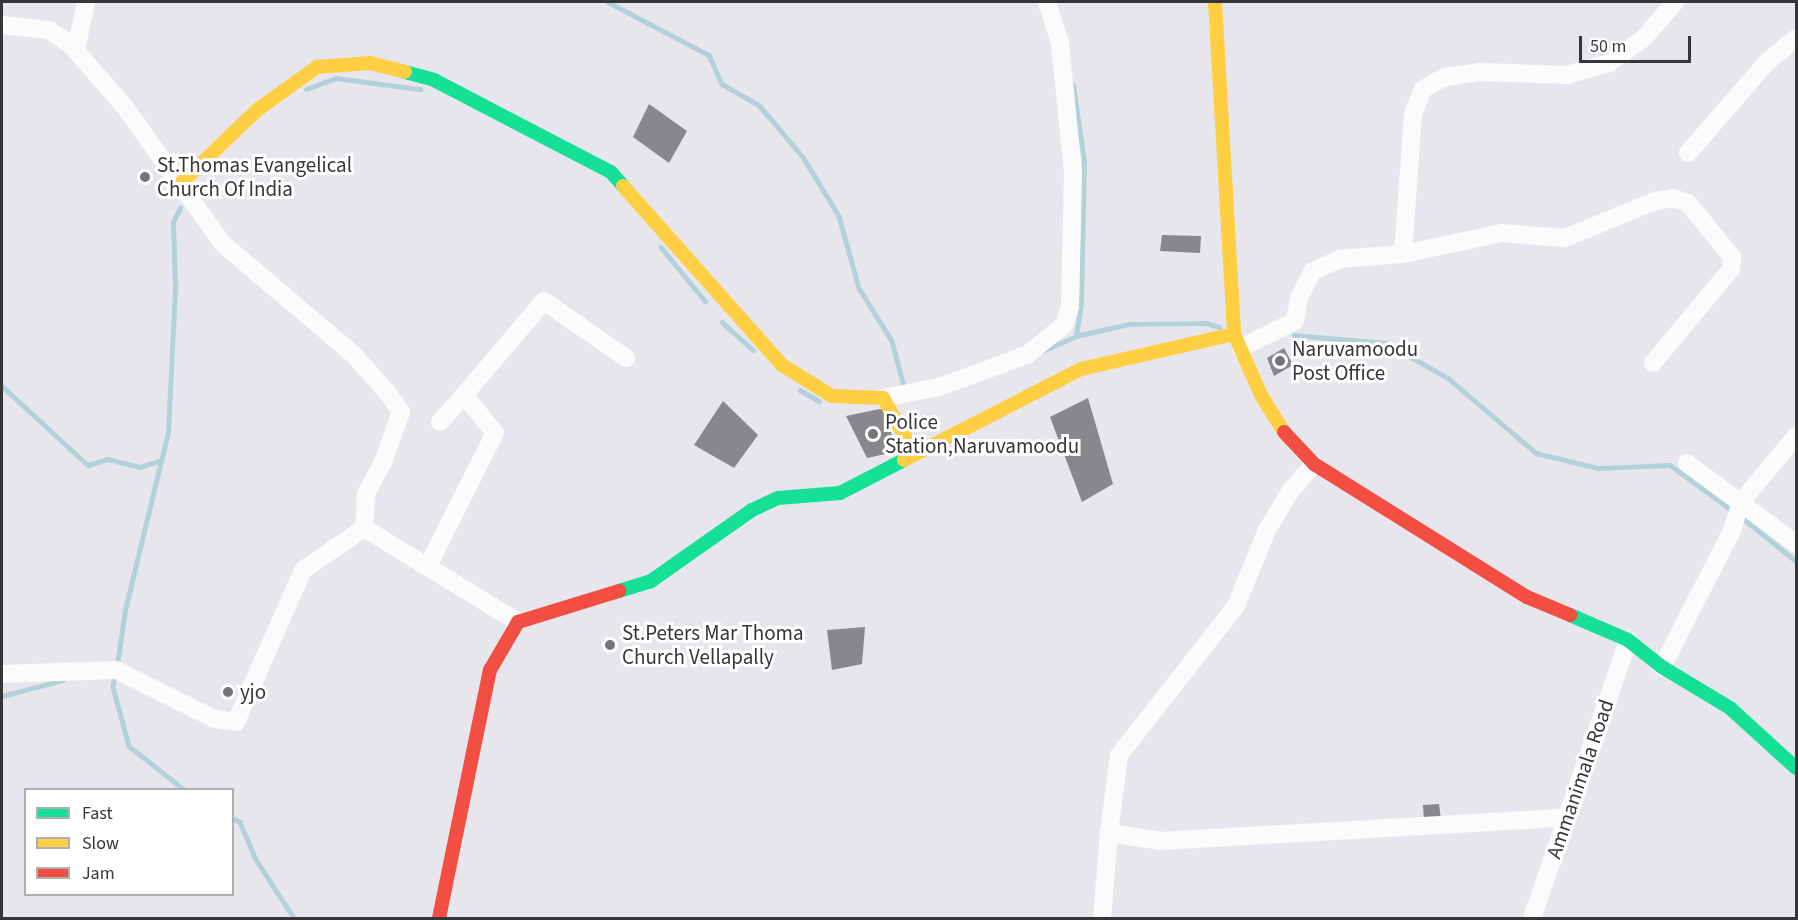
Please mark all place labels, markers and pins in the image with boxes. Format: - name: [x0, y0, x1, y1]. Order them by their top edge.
- place label: St.Thomas Evangelical Church Of India: [157, 152, 352, 202]
- marker: St.Thomas Evangelical Church Of India: [138, 170, 152, 184]
- place label: Naruvamoodu Post Office: [1292, 336, 1418, 386]
- marker: Naruvamoodu Post Office: [1273, 354, 1287, 368]
- place label: Police Station,Naruvamoodu: [885, 409, 1079, 459]
- marker: Police Station,Naruvamoodu: [866, 427, 880, 441]
- place label: St.Peters Mar Thoma Church Vellapally: [622, 620, 804, 670]
- marker: St.Peters Mar Thoma Church Vellapally: [603, 638, 617, 652]
- place label: yjo: [240, 679, 266, 705]
- marker: yjo: [221, 685, 235, 699]

